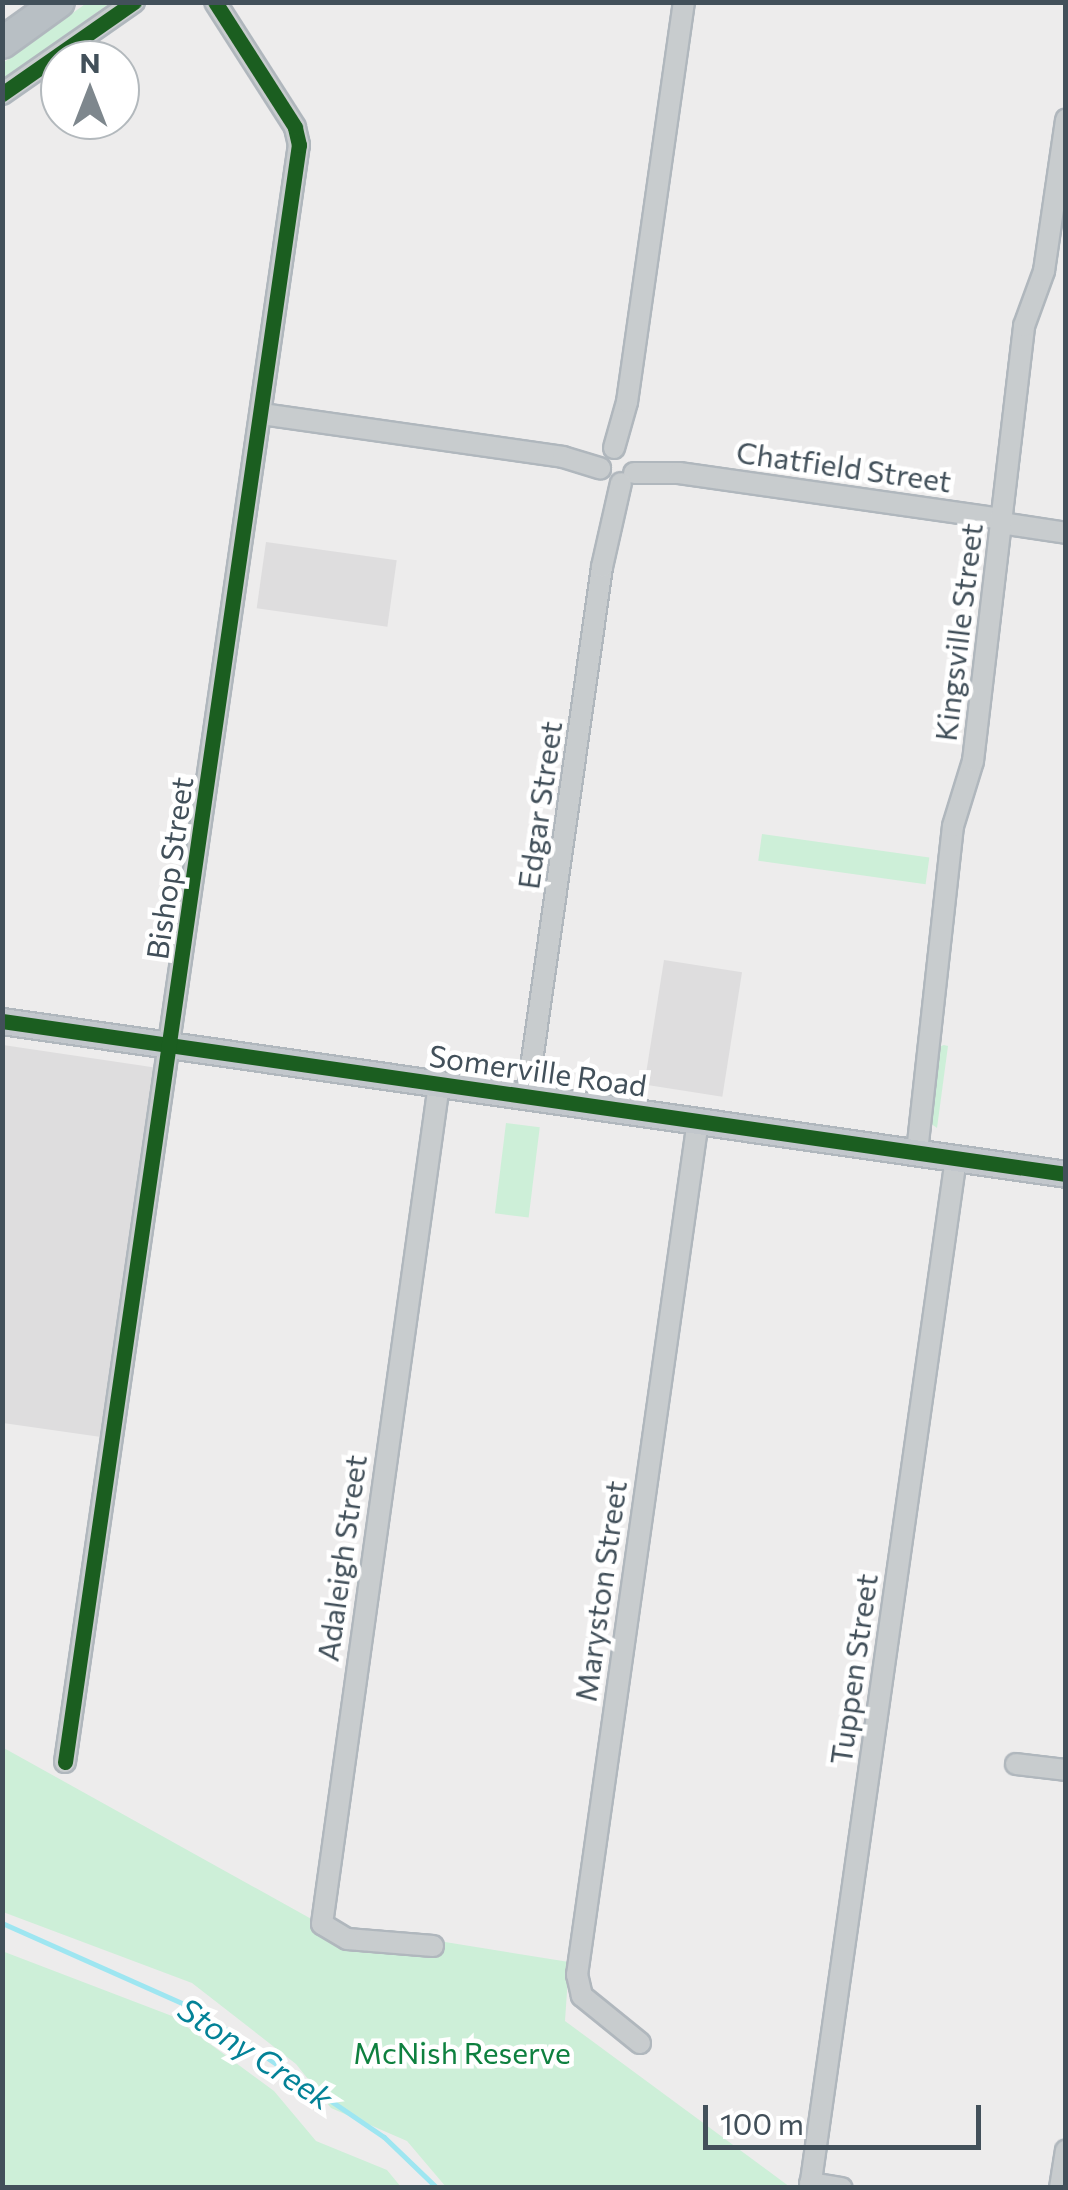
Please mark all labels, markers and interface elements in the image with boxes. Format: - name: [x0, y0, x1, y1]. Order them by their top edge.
- north arrow: [40, 40, 140, 140]
- text: N: [80, 45, 101, 79]
- street label: Chatfield Street: [734, 433, 954, 499]
- street label: Kingsville Street: [927, 521, 989, 743]
- street label: Edgar Street: [509, 719, 569, 891]
- street label: Bishop Street: [138, 774, 200, 962]
- street label: Somerville Road: [427, 1037, 649, 1103]
- street label: Adaleigh Street: [309, 1452, 373, 1664]
- street label: Maryston Street: [567, 1478, 633, 1704]
- street label: Tuppen Street: [822, 1571, 884, 1767]
- water label: Stony Creek: [172, 1989, 340, 2117]
- park label: McNish Reserve: [353, 2034, 571, 2070]
- scale bar: [708, 2085, 986, 2147]
- text: 100 m: [720, 2104, 804, 2141]

